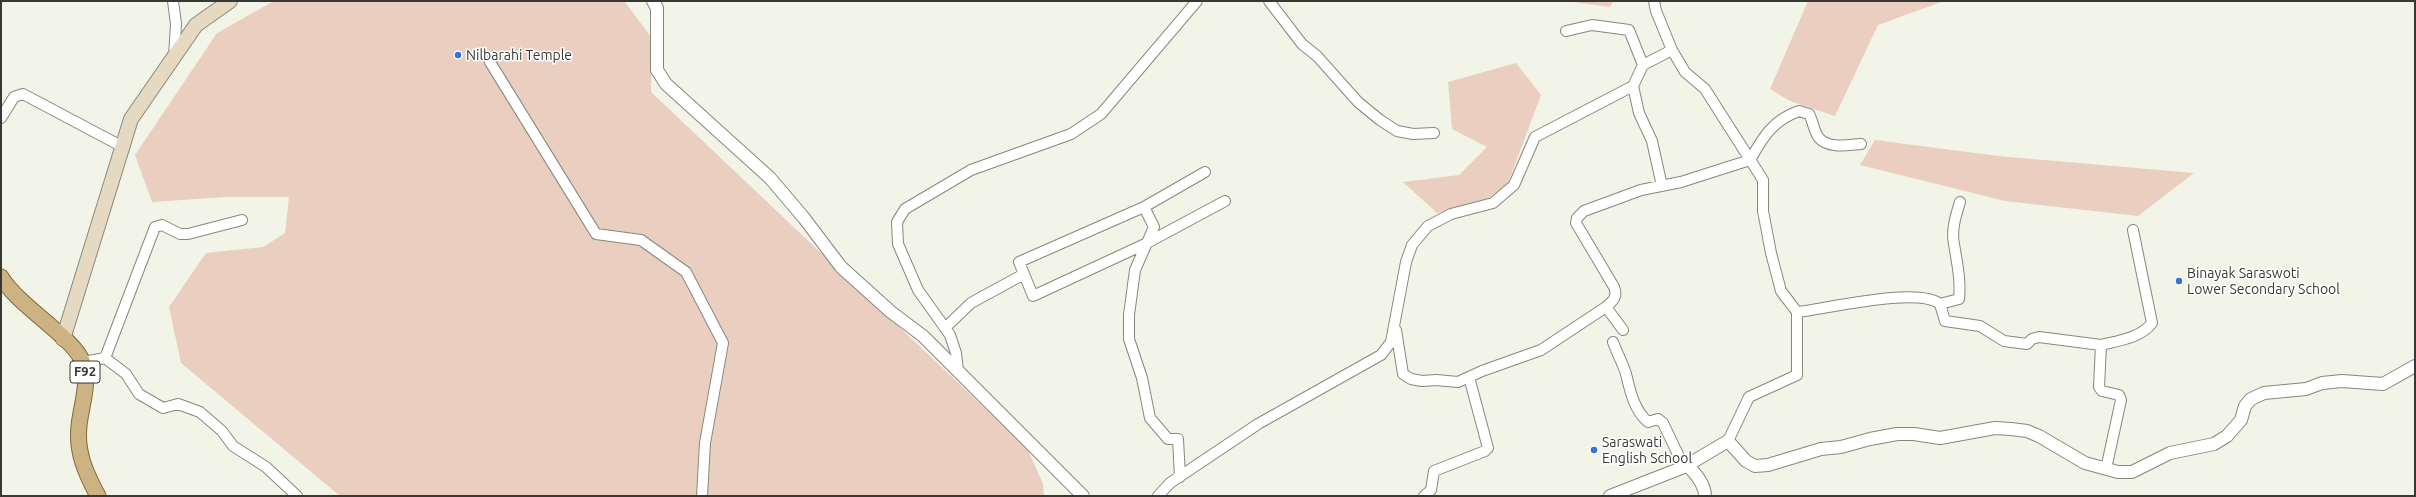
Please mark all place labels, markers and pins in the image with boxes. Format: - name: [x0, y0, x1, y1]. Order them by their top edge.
- place label: Nilbarahi Temple: [466, 47, 572, 63]
- marker: Nilbarahi Temple: [453, 50, 463, 60]
- place label: Binayak Saraswoti Lower Secondary School: [2187, 265, 2340, 298]
- marker: Binayak Saraswoti Lower Secondary School: [2174, 276, 2184, 286]
- place label: Saraswati English School: [1602, 434, 1692, 466]
- marker: Saraswati English School: [1589, 445, 1599, 455]

